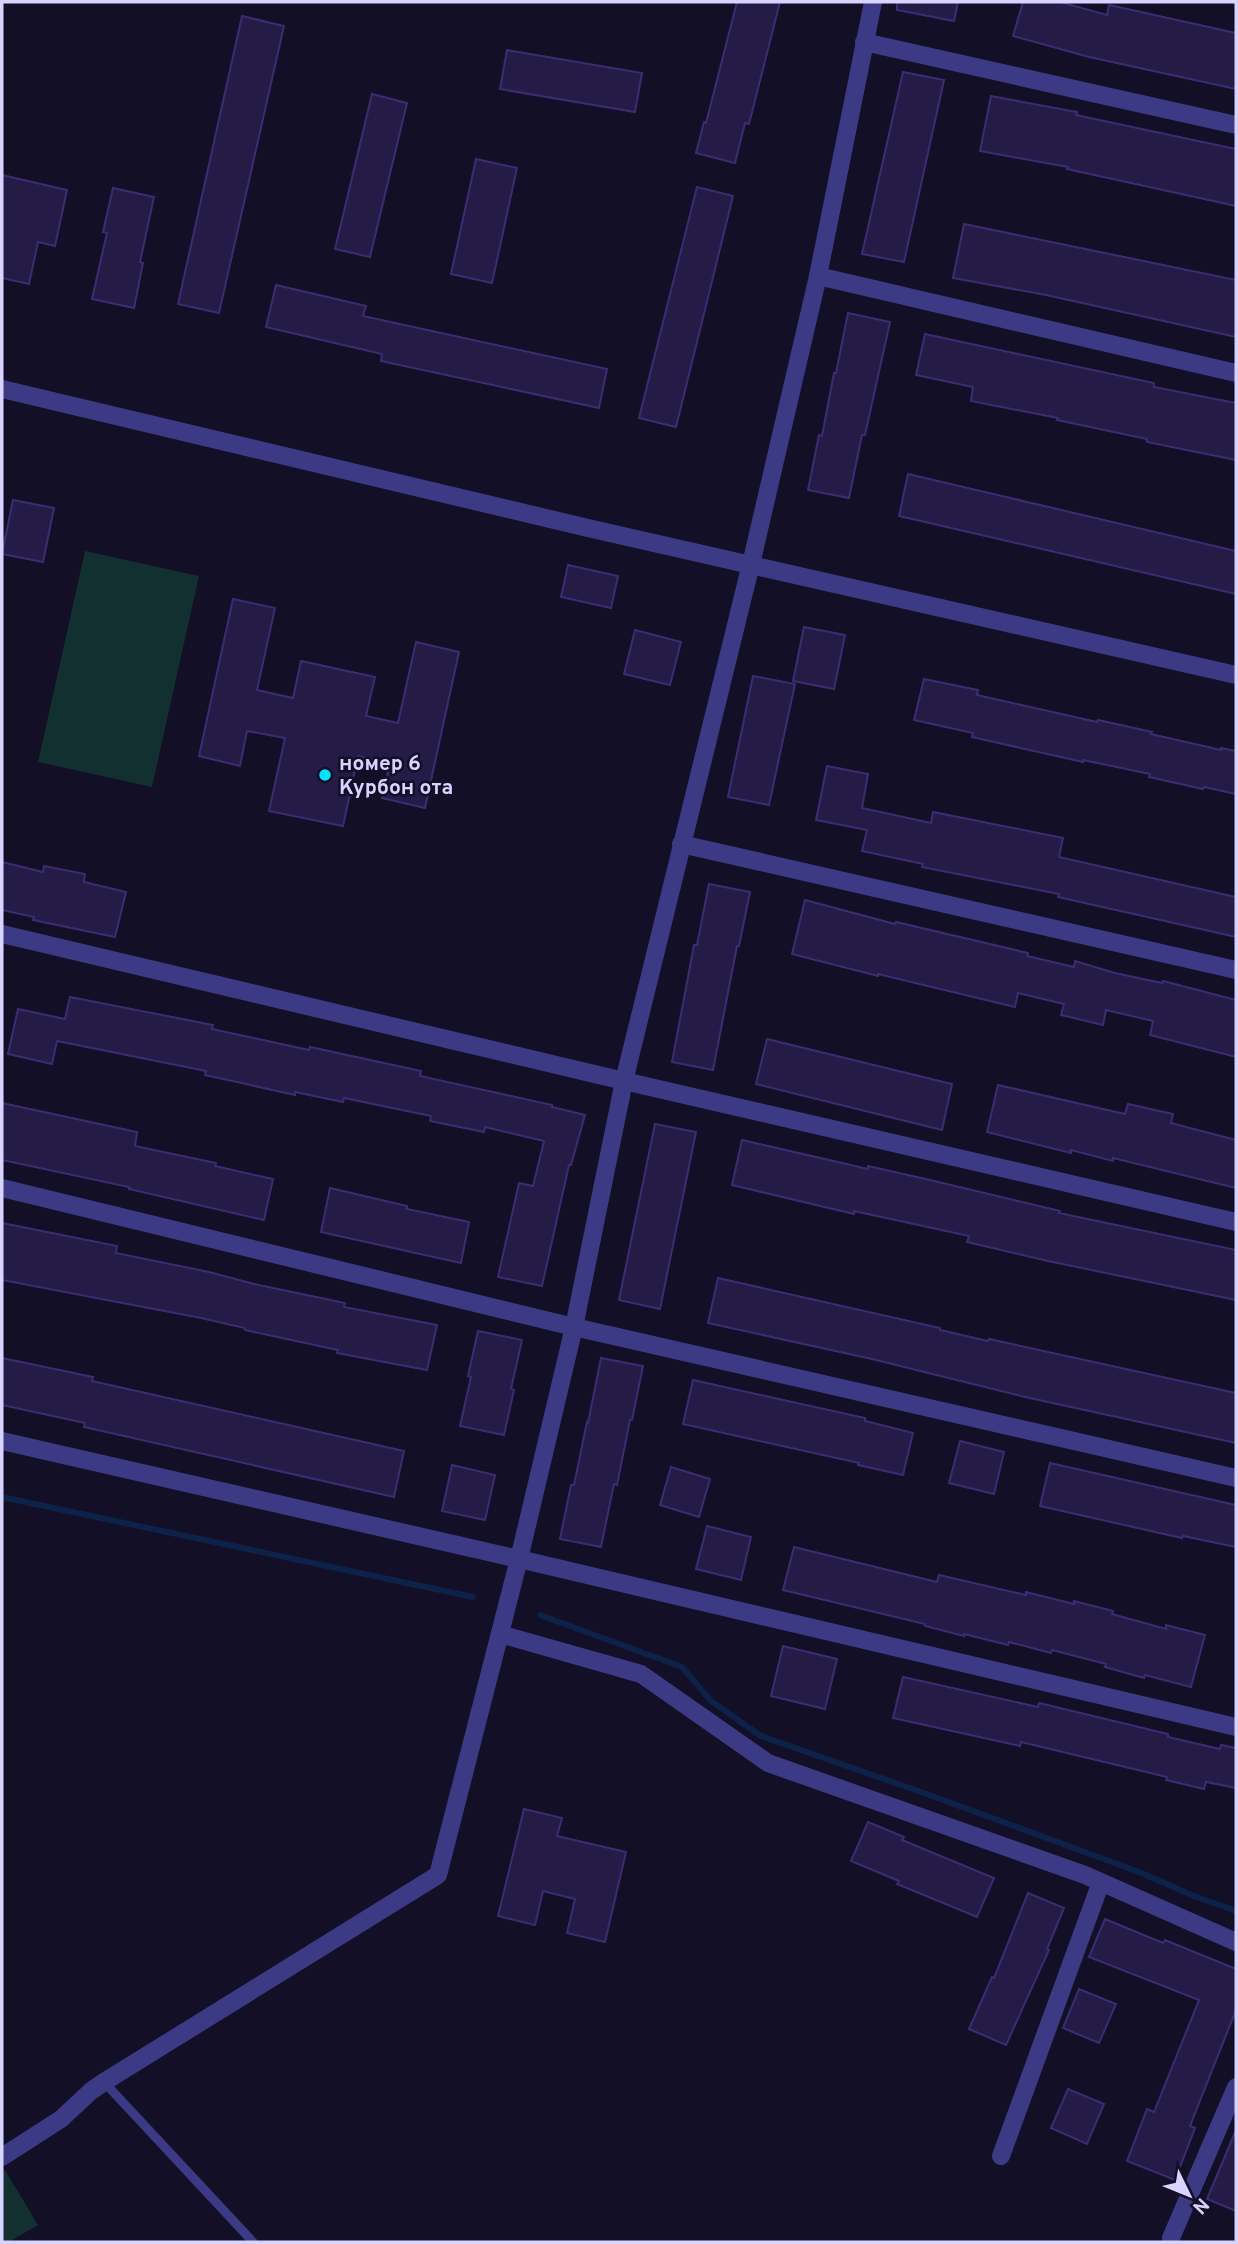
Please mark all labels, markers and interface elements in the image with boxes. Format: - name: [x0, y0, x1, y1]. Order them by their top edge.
- place label: номер 6 Курбон ота: [339, 751, 453, 802]
- marker: номер 6 Курбон ота: [317, 767, 333, 783]
- north arrow: [1154, 2160, 1224, 2230]
- text: N: [1187, 2192, 1213, 2218]

